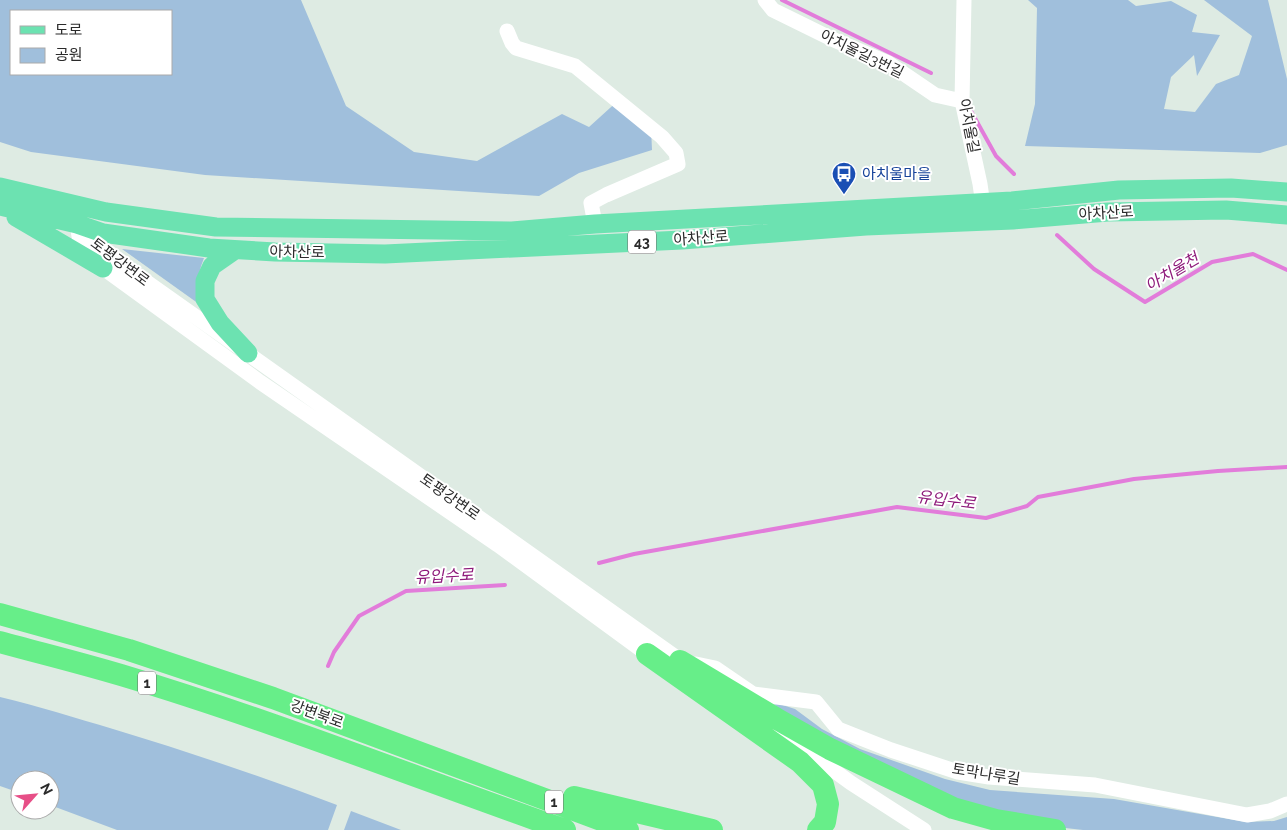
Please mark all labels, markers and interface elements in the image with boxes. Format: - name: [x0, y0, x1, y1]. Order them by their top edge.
- legend: [10, 10, 172, 75]
- text: 도로: [55, 21, 83, 39]
- street label: 아치울길3번길: [817, 26, 907, 82]
- text: 공원: [55, 46, 83, 64]
- street label: 아치울길: [955, 97, 983, 155]
- bus stop icon: 아치울마을: [831, 161, 857, 195]
- place label: 아치울마을: [862, 165, 931, 183]
- street label: 아차산로: [1078, 203, 1134, 223]
- street label: 아차산로: [673, 227, 729, 249]
- road number: 43: [628, 230, 656, 253]
- street label: 토평강변로: [87, 234, 153, 290]
- street label: 아차산로: [269, 243, 325, 261]
- water label: 아치울천: [1142, 248, 1204, 295]
- street label: 토평강변로: [417, 470, 483, 524]
- water label: 유입수로: [916, 487, 978, 513]
- water label: 유입수로: [414, 565, 475, 587]
- road number: 1: [138, 671, 156, 694]
- street label: 강변북로: [288, 696, 346, 732]
- street label: 토막나루길: [951, 760, 1021, 788]
- north arrow: [10, 770, 60, 820]
- text: N: [37, 781, 56, 797]
- road number: 1: [545, 790, 563, 814]

